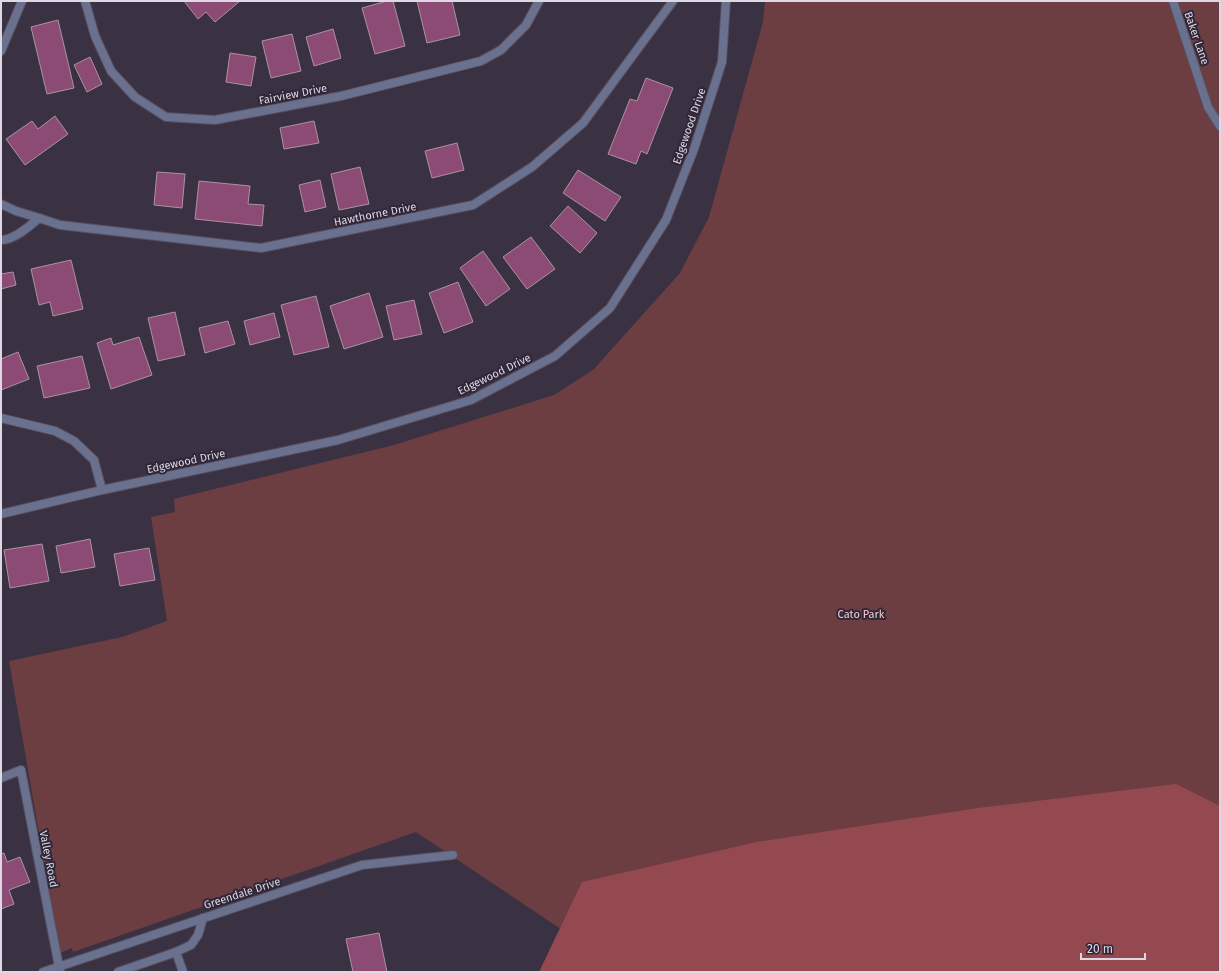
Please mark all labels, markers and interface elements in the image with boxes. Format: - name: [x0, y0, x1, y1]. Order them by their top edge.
- street label: Baker Lane: [1181, 10, 1212, 66]
- street label: Fairview Drive: [258, 82, 328, 107]
- street label: Edgewood Drive: [670, 86, 709, 166]
- street label: Hawthorne Drive: [333, 200, 417, 229]
- street label: Edgewood Drive: [456, 351, 533, 398]
- street label: Edgewood Drive: [146, 447, 226, 476]
- park label: Cato Park: [838, 608, 885, 621]
- street label: Valley Road: [37, 830, 60, 889]
- street label: Greendale Drive: [202, 875, 282, 912]
- scale bar: [1081, 935, 1145, 961]
- text: 20 m: [1087, 942, 1113, 956]

